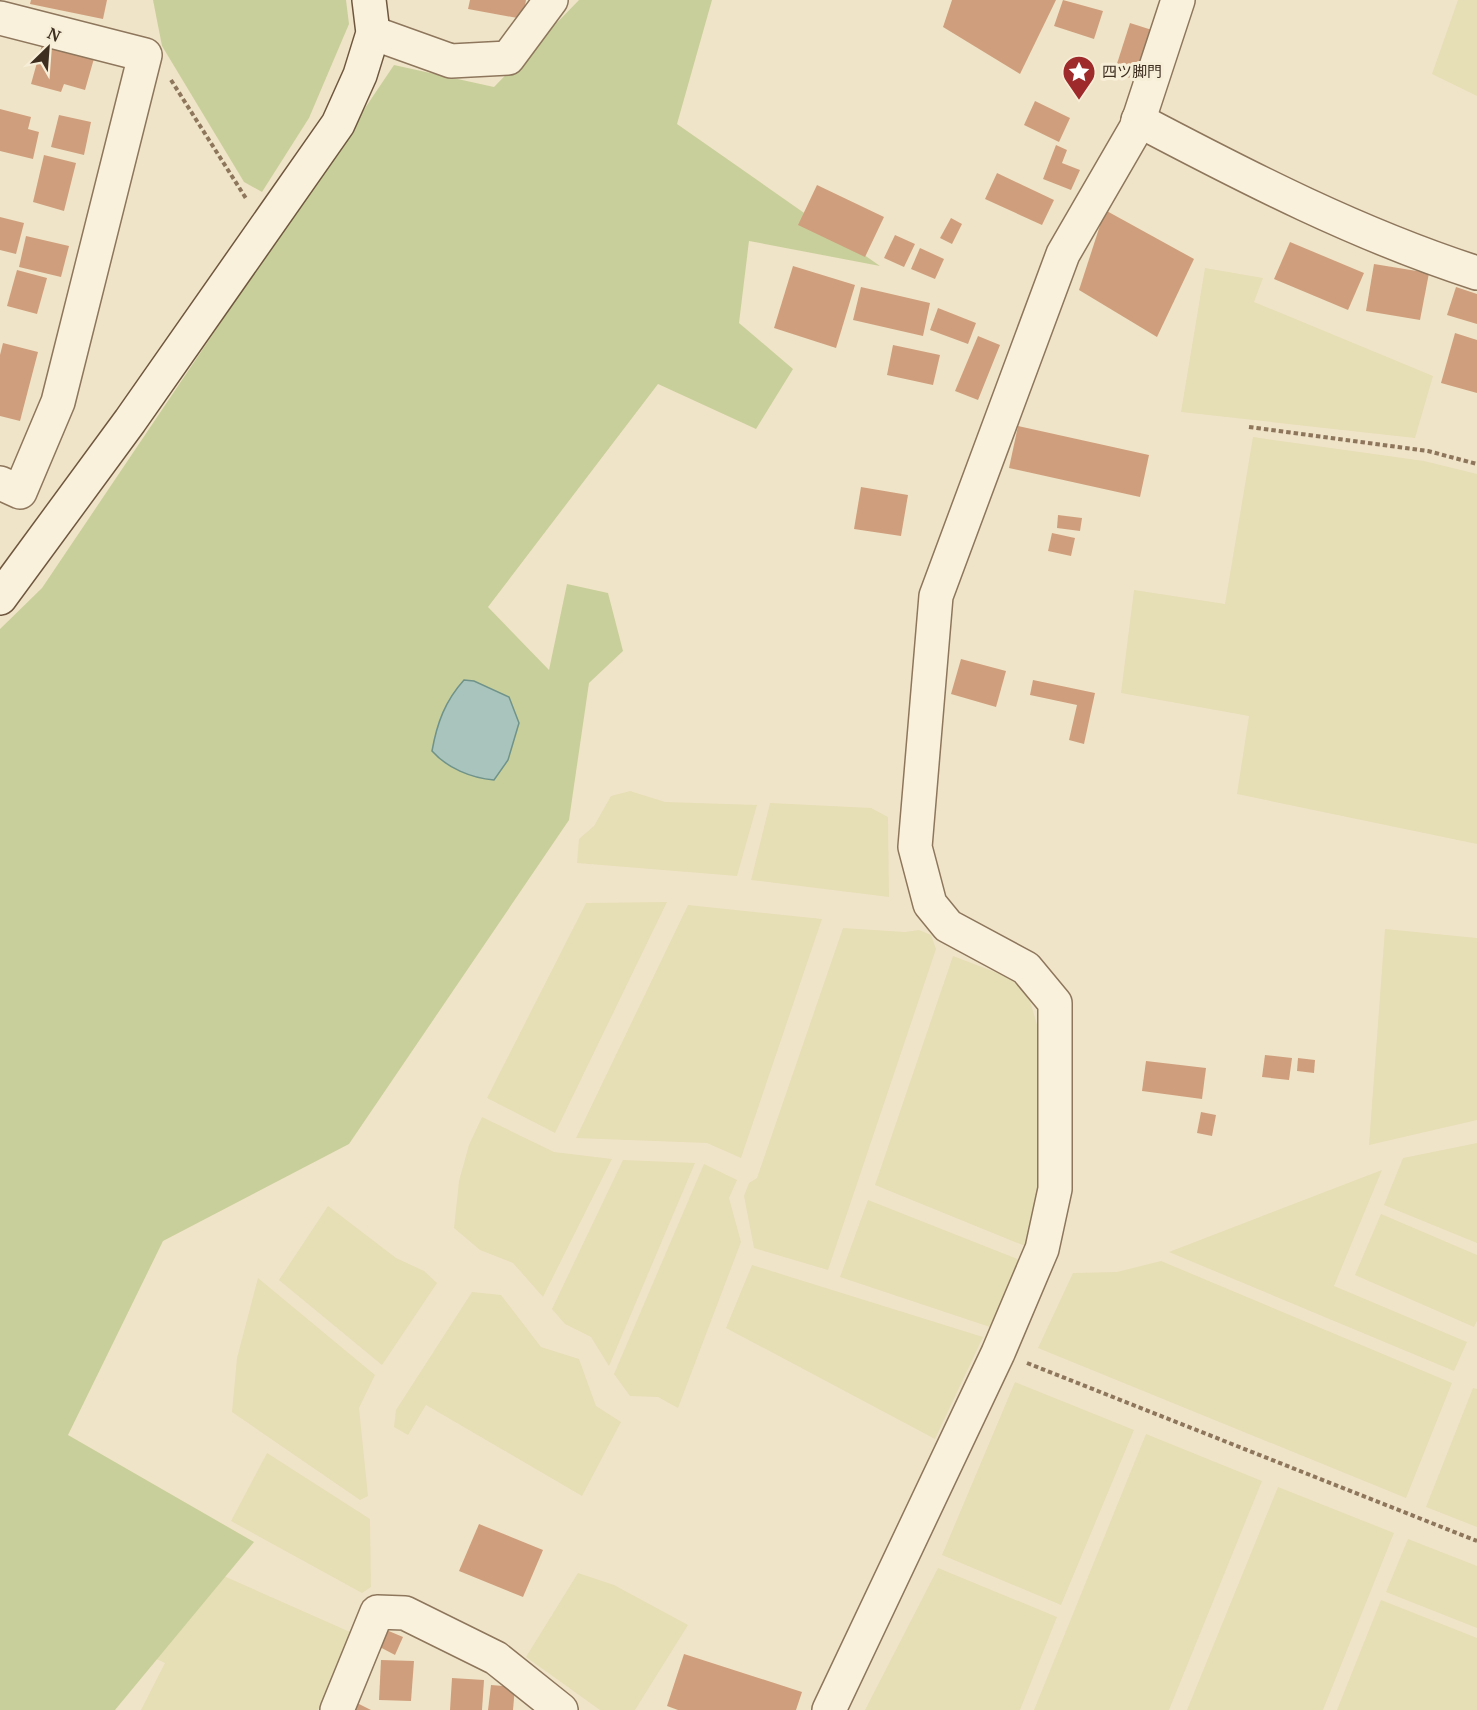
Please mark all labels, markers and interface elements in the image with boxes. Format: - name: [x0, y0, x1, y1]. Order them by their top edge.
- north arrow: [18, 18, 78, 78]
- text: N: [44, 22, 64, 47]
- place icon: 四ツ脚門: [1061, 54, 1097, 101]
- place label: 四ツ脚門: [1102, 61, 1162, 81]

